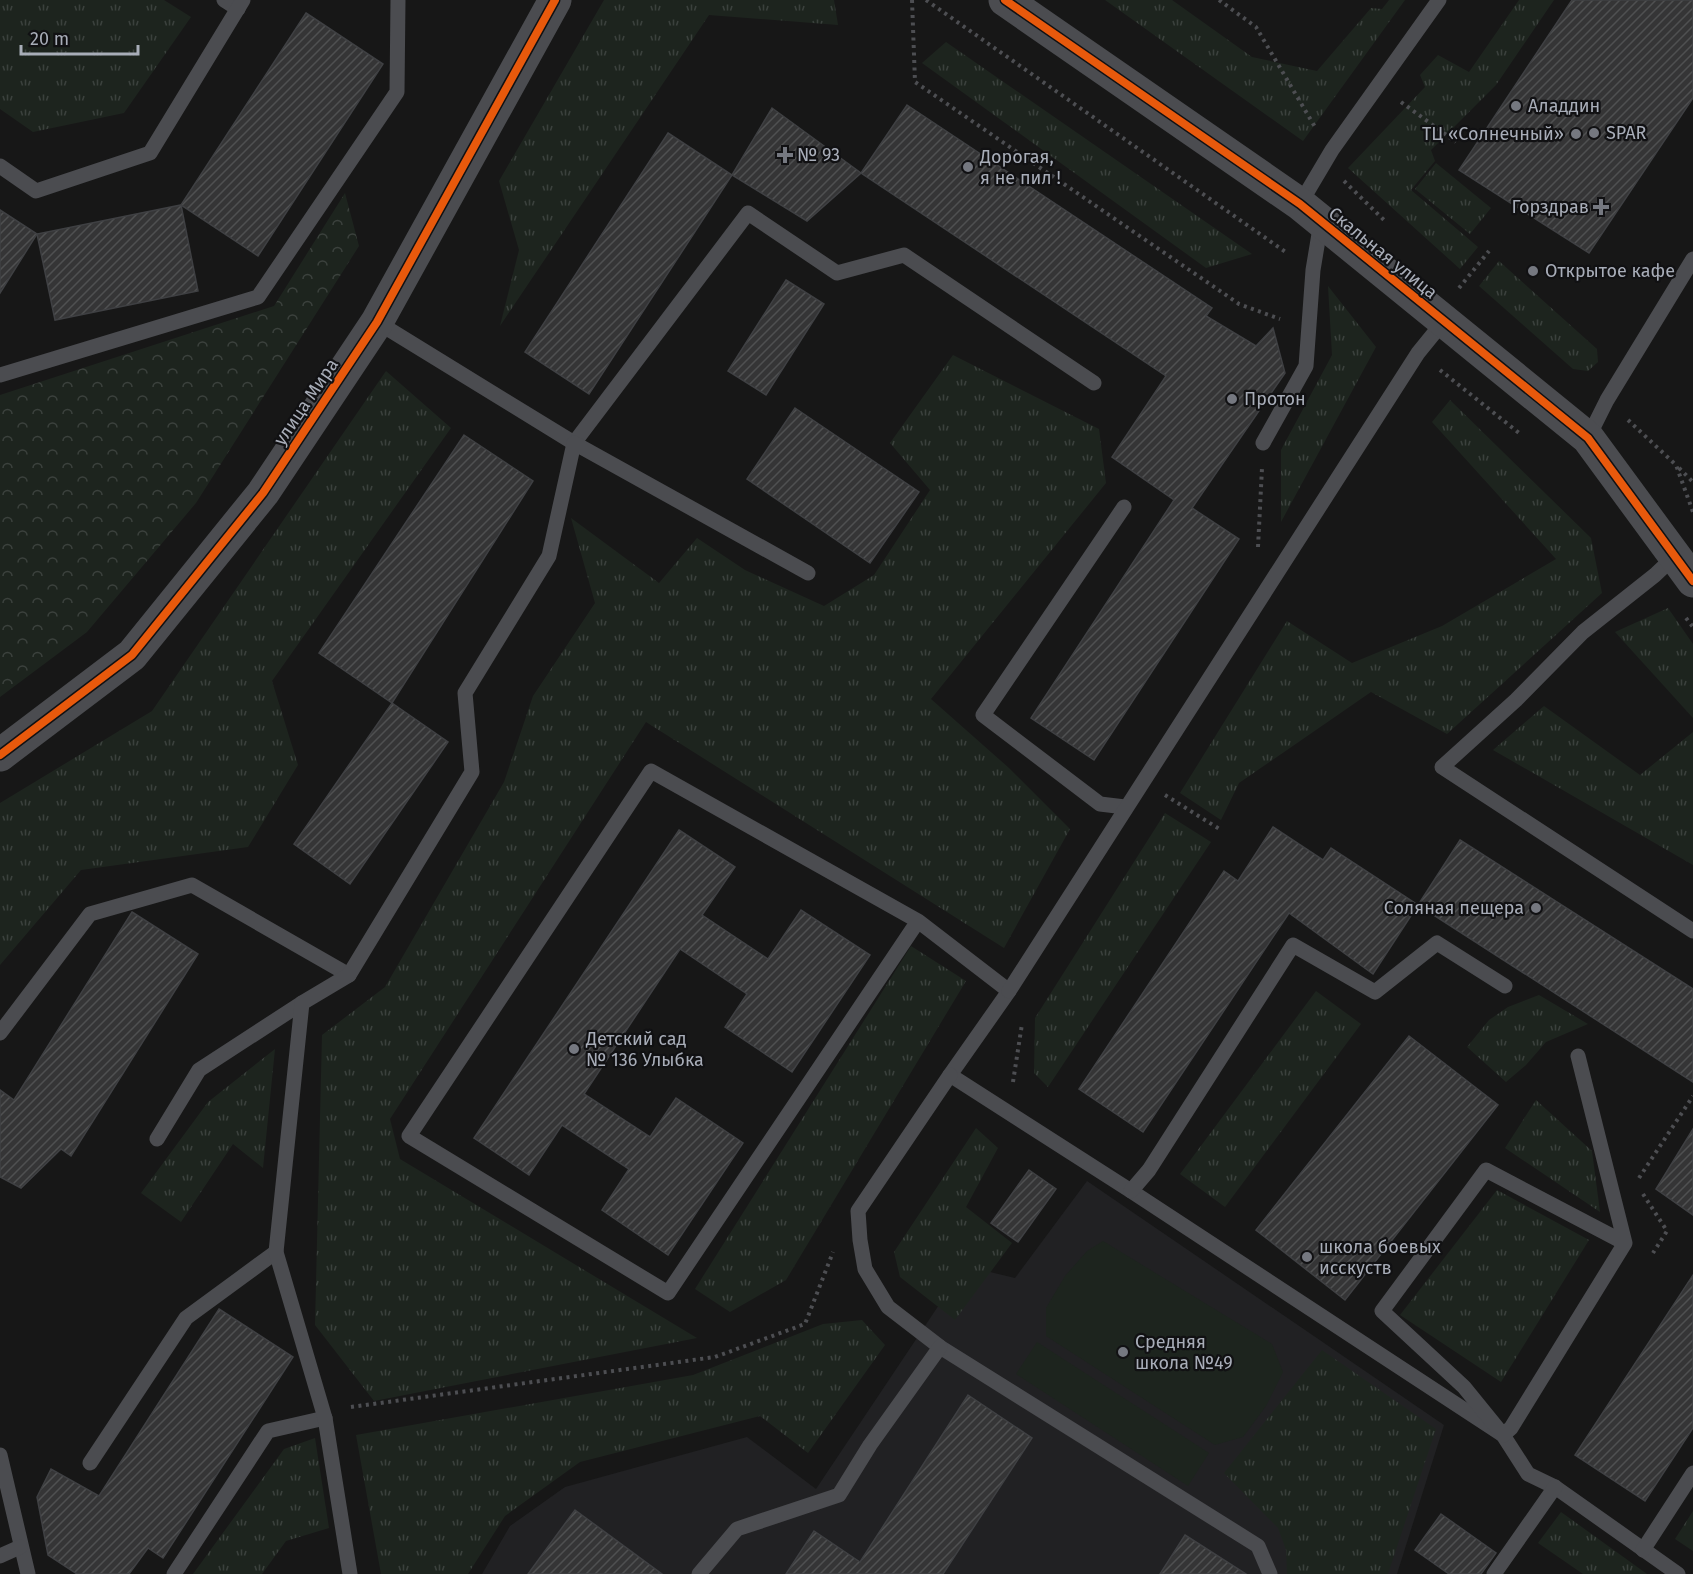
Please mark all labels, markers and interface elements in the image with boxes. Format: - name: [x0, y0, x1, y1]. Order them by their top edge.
- scale bar: [21, 18, 138, 56]
- text: 20 m: [30, 28, 69, 50]
- place label: Аладдин: [1528, 95, 1600, 117]
- marker: Аладдин: [1509, 99, 1523, 113]
- place label: SPAR: [1606, 122, 1647, 144]
- place label: ТЦ «Солнечный»: [1422, 123, 1564, 145]
- marker: SPAR: [1587, 126, 1601, 140]
- marker: ТЦ «Солнечный»: [1569, 127, 1583, 141]
- place label: № 93: [797, 144, 840, 166]
- place label: Дорогая, я не пил !: [979, 146, 1061, 189]
- marker: № 93: [778, 148, 792, 162]
- marker: Дорогая, я не пил !: [961, 160, 975, 174]
- place label: Горздрав: [1512, 196, 1589, 218]
- marker: Горздрав: [1594, 200, 1608, 214]
- street label: Скальная улица: [1324, 202, 1442, 304]
- place label: Открытое кафе: [1545, 260, 1675, 282]
- marker: Открытое кафе: [1526, 264, 1540, 278]
- street label: улица Мира: [269, 354, 343, 450]
- place label: Протон: [1244, 388, 1306, 410]
- marker: Протон: [1225, 392, 1239, 406]
- place label: Соляная пещера: [1384, 897, 1524, 919]
- marker: Соляная пещера: [1529, 901, 1543, 915]
- place label: Детский сад № 136 Улыбка: [585, 1028, 704, 1071]
- marker: Детский сад № 136 Улыбка: [567, 1042, 581, 1056]
- place label: школа боевых исскуств: [1319, 1236, 1441, 1279]
- marker: школа боевых исскуств: [1300, 1250, 1314, 1264]
- place label: Средняя школа №49: [1135, 1331, 1233, 1374]
- marker: Средняя школа №49: [1116, 1345, 1130, 1359]

